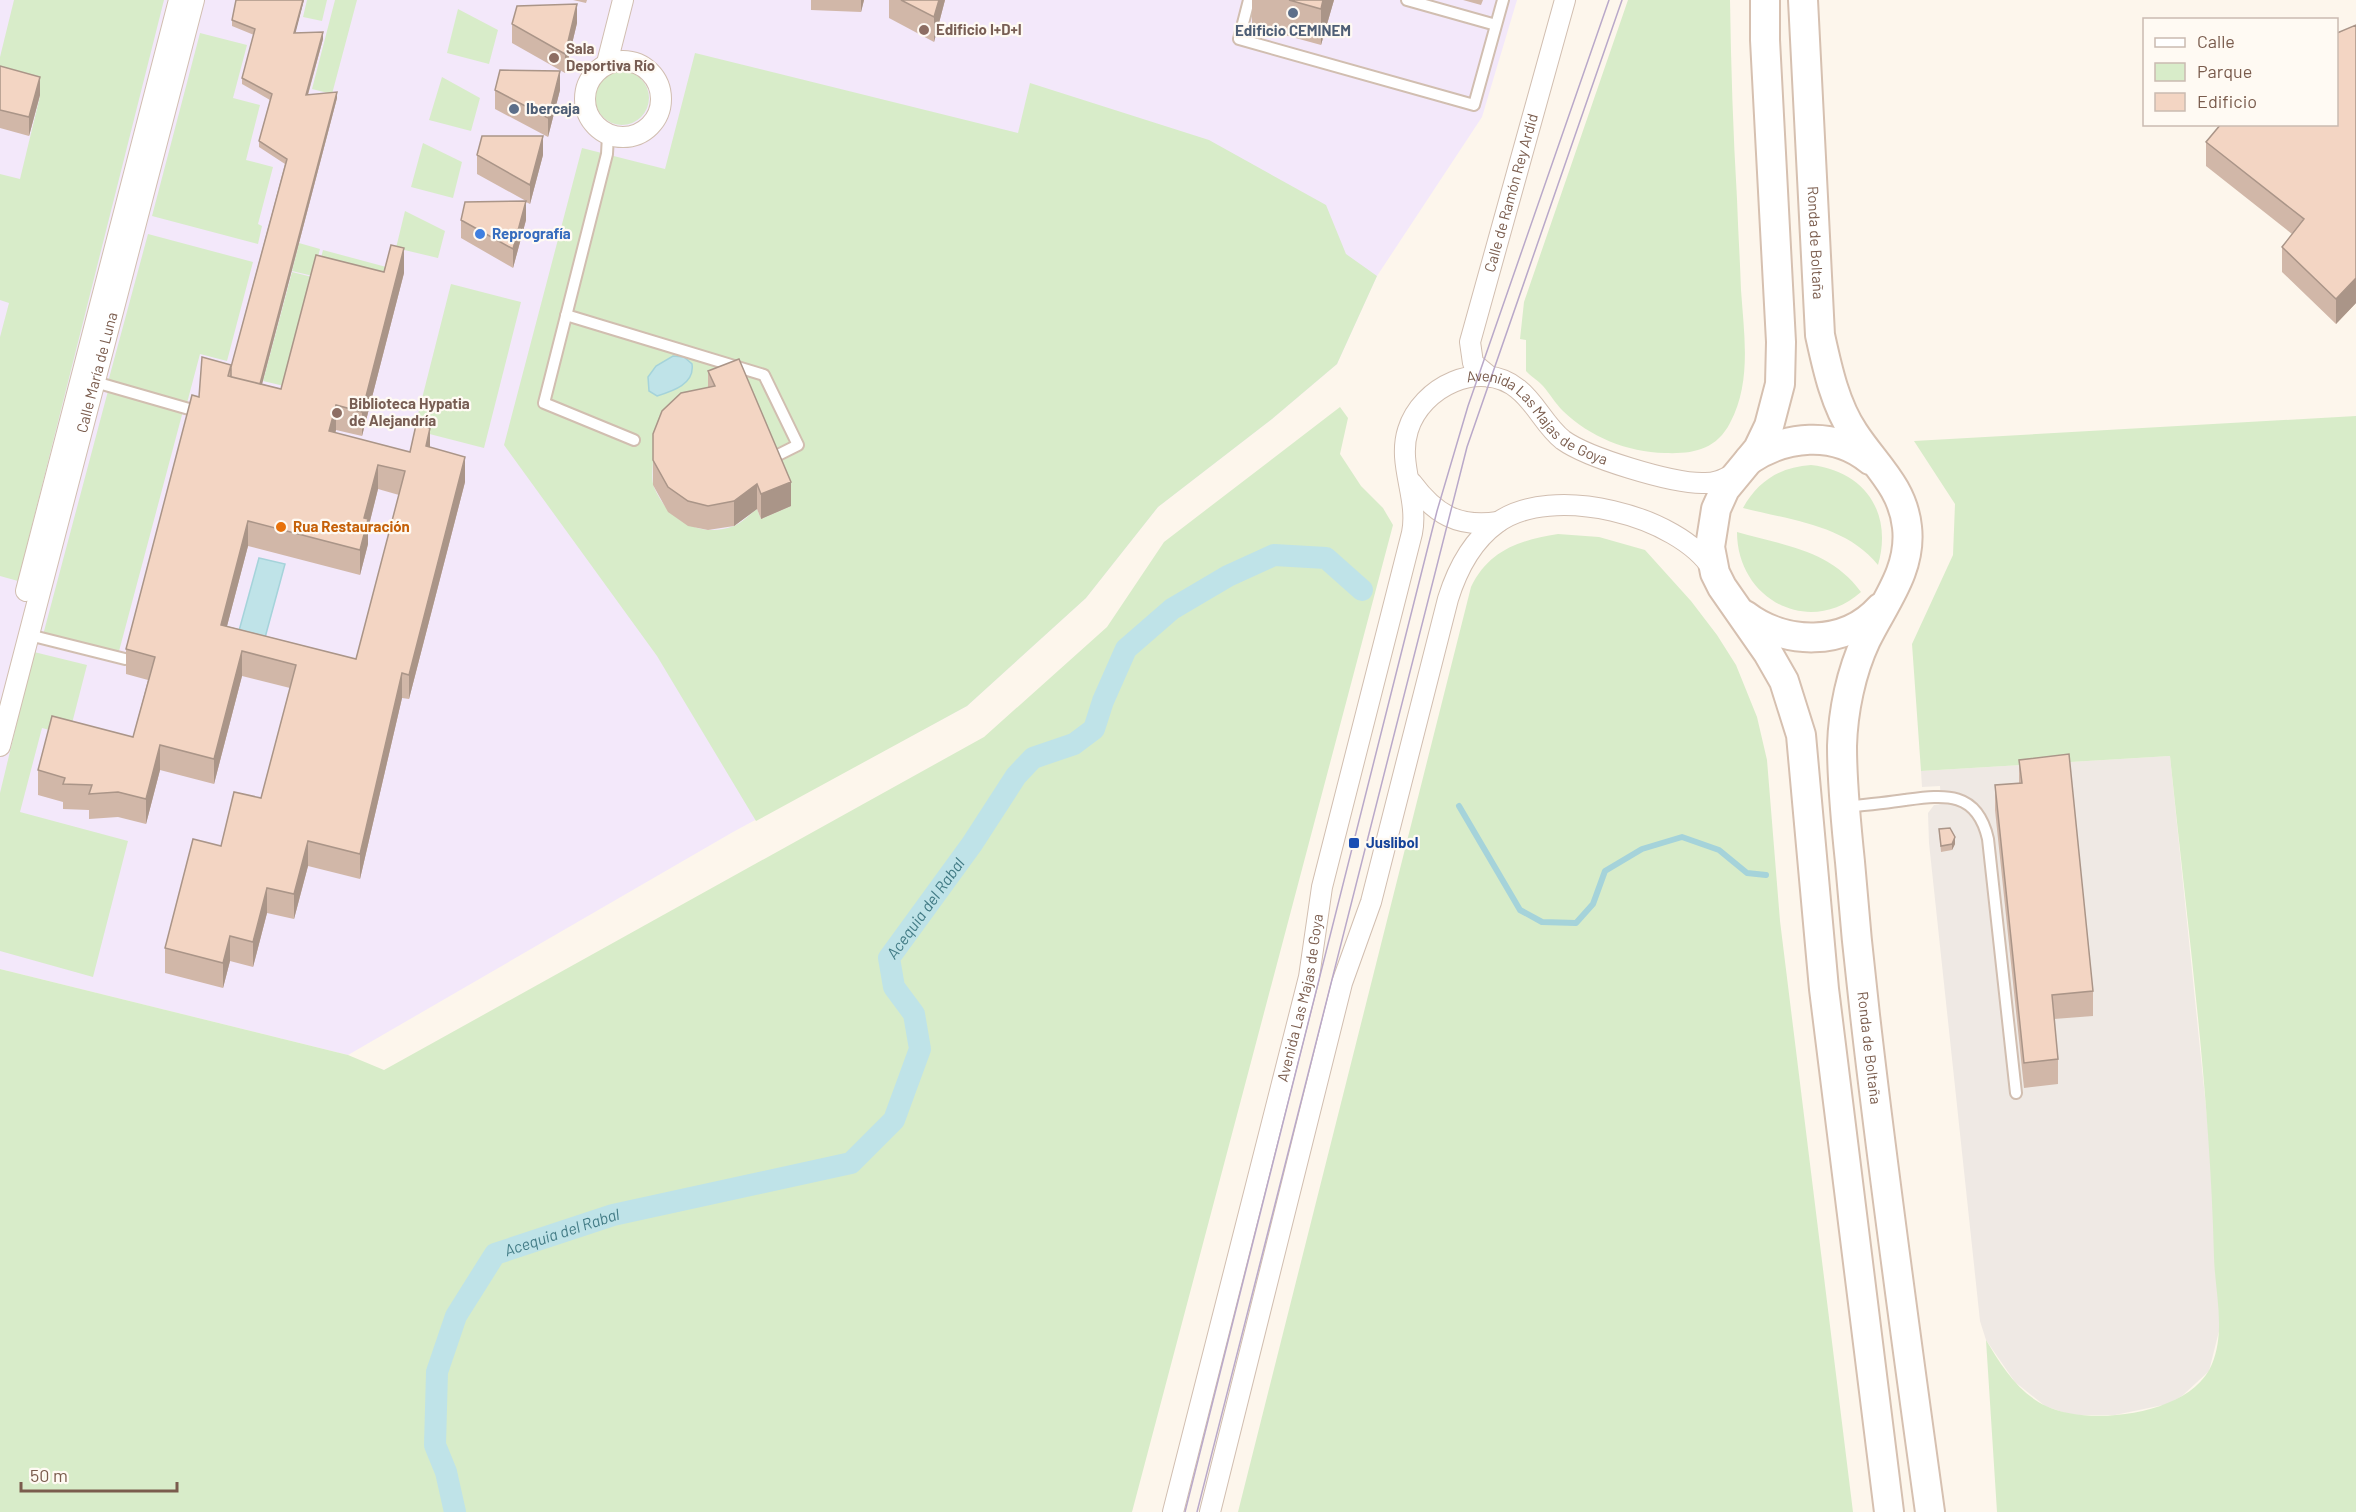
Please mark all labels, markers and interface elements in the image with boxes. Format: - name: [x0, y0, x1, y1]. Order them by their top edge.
- marker: Edificio CEMINEM: [1286, 6, 1300, 20]
- legend: [2143, 18, 2338, 126]
- place label: Edificio I+D+I: [936, 20, 1022, 38]
- place label: Edificio CEMINEM: [1235, 21, 1351, 39]
- marker: Edificio I+D+I: [917, 23, 931, 37]
- text: Calle: [2197, 30, 2235, 52]
- place label: Sala Deportiva Río: [566, 39, 655, 74]
- marker: Sala Deportiva Río: [547, 51, 561, 65]
- text: Parque: [2197, 60, 2252, 82]
- text: Edificio: [2197, 90, 2257, 112]
- place label: Ibercaja: [526, 99, 580, 117]
- marker: Ibercaja: [507, 102, 521, 116]
- street label: Calle de Ramón Rey Ardid: [1480, 111, 1541, 274]
- street label: Ronda de Boltaña: [1804, 186, 1828, 300]
- place label: Reprografía: [492, 224, 571, 242]
- marker: Reprografía: [473, 227, 487, 241]
- street label: Calle María de Luna: [72, 310, 120, 434]
- street label: Avenida Las Majas de Goya: [1465, 366, 1610, 468]
- place label: Biblioteca Hypatia de Alejandría: [349, 394, 470, 429]
- marker: Biblioteca Hypatia de Alejandría: [330, 406, 344, 420]
- place label: Rua Restauración: [293, 517, 410, 535]
- marker: Rua Restauración: [274, 520, 288, 534]
- place label: Juslibol: [1366, 833, 1418, 851]
- marker: Juslibol: [1347, 836, 1361, 850]
- water label: Acequia del Rabal: [882, 854, 968, 962]
- street label: Avenida Las Majas de Goya: [1273, 912, 1326, 1083]
- street label: Ronda de Boltaña: [1854, 990, 1886, 1105]
- water label: Acequia del Rabal: [502, 1204, 621, 1259]
- scale bar: [21, 1455, 177, 1493]
- text: 50 m: [30, 1464, 68, 1486]

